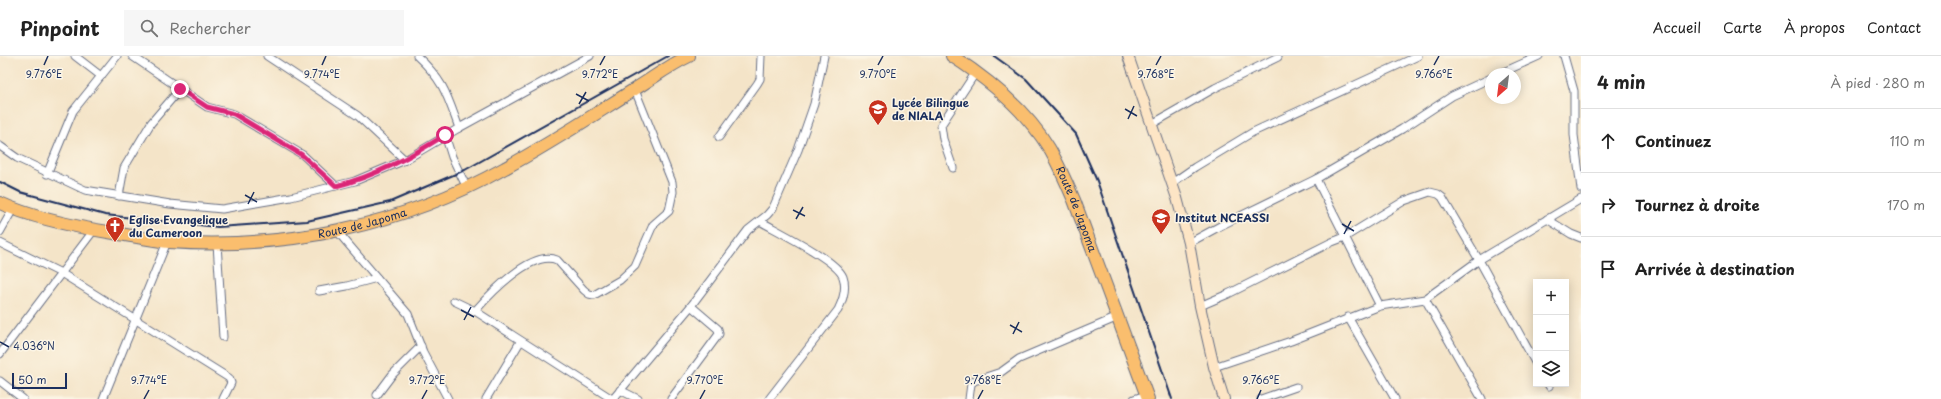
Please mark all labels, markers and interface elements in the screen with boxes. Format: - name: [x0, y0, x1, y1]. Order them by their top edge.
- search box: [124, 10, 404, 46]
- text: Pinpoint: [20, 14, 100, 42]
- text: Rechercher: [170, 16, 251, 39]
- icon: search: [138, 17, 160, 39]
- text: Accueil: [1653, 17, 1701, 38]
- text: Carte: [1723, 17, 1762, 38]
- text: À propos: [1784, 17, 1845, 38]
- text: Contact: [1867, 17, 1921, 38]
- text: 9.776°E: [26, 66, 62, 81]
- text: 9.774°E: [304, 66, 340, 81]
- text: 9.772°E: [582, 66, 618, 81]
- text: 9.770°E: [859, 66, 897, 81]
- text: 9.768°E: [1138, 66, 1174, 81]
- text: 9.766°E: [1415, 66, 1453, 81]
- north arrow: [1485, 68, 1521, 104]
- text: 4 min: [1597, 69, 1645, 95]
- text: À pied · 280 m: [1831, 73, 1925, 92]
- route end: [171, 80, 189, 98]
- place label: Lycée Bilingue de NIALA: [892, 94, 970, 124]
- school or university icon: Lycée Bilingue de NIALA: [867, 98, 889, 126]
- route start: [436, 126, 454, 144]
- text: Continuez: [1635, 129, 1711, 152]
- icon: ahead: [1597, 130, 1619, 152]
- text: 110 m: [1890, 131, 1925, 150]
- street label: Route de Japoma: [1052, 163, 1102, 255]
- text: Tournez à droite: [1635, 193, 1760, 216]
- icon: right: [1597, 194, 1619, 216]
- text: 170 m: [1887, 195, 1925, 214]
- street label: Route de Japoma: [316, 203, 409, 242]
- school or university icon: Institut NCEASSI: [1150, 207, 1172, 235]
- place label: Institut NCEASSI: [1175, 209, 1269, 226]
- place label: Eglise Evangelique du Cameroon: [129, 211, 228, 241]
- church icon: Eglise Evangelique du Cameroon: [104, 215, 126, 243]
- text: Arrivée à destination: [1635, 257, 1795, 280]
- icon: arrive: [1597, 258, 1619, 280]
- map controls: [1533, 279, 1569, 387]
- button: +: [1533, 279, 1569, 315]
- button: −: [1533, 315, 1569, 351]
- text: 4.036°N: [13, 338, 55, 353]
- button: layers: [1533, 351, 1569, 387]
- scale bar: [12, 371, 67, 390]
- text: 50 m: [18, 371, 47, 388]
- text: 9.774°E: [131, 372, 167, 387]
- text: 9.772°E: [409, 372, 445, 387]
- text: 9.770°E: [686, 372, 724, 387]
- text: 9.768°E: [965, 372, 1001, 387]
- text: 9.766°E: [1242, 372, 1280, 387]

